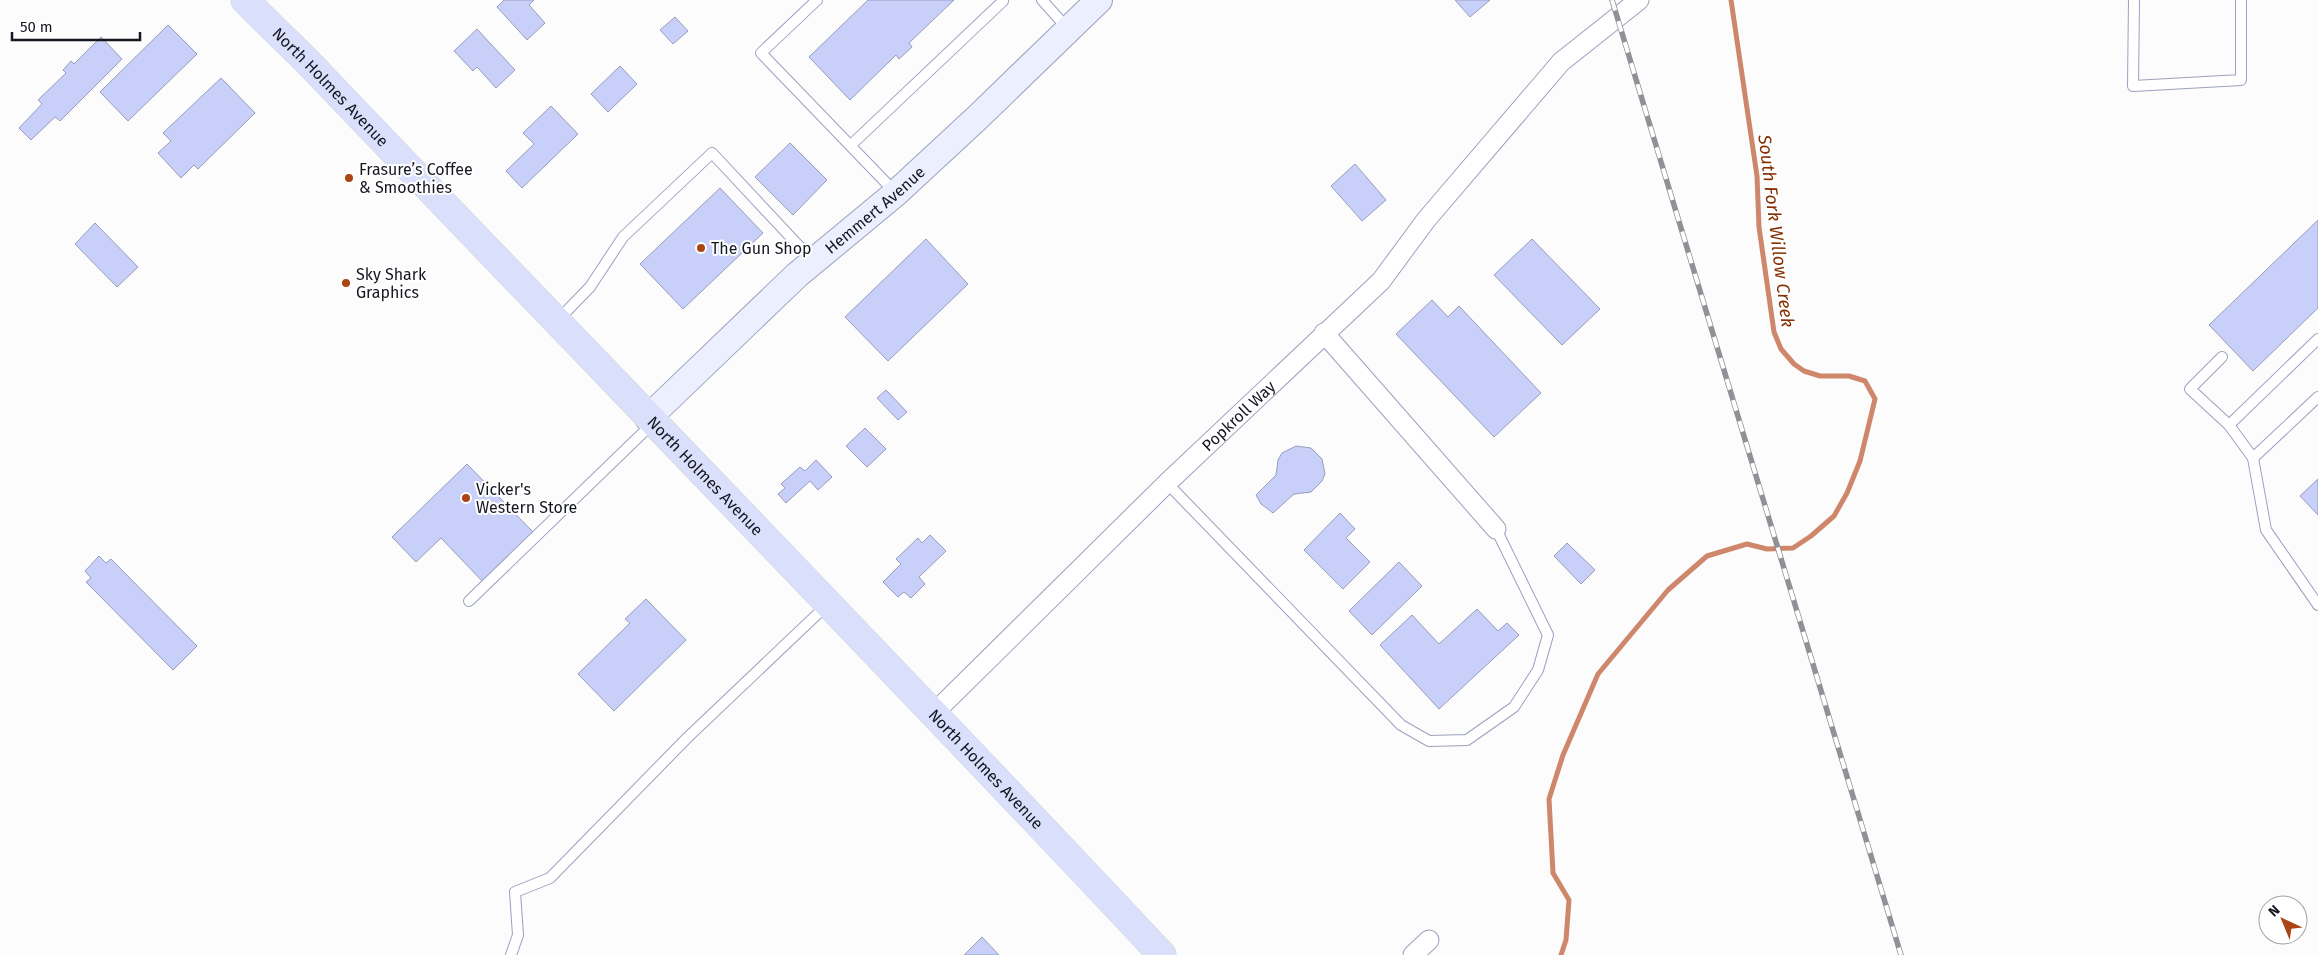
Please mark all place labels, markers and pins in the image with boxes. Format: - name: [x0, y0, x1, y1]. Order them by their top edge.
- place label: Frasure’s Coffee & Smoothies: [359, 160, 473, 197]
- marker: Frasure’s Coffee & Smoothies: [343, 172, 355, 184]
- place label: The Gun Shop: [711, 239, 812, 258]
- marker: The Gun Shop: [695, 242, 707, 254]
- place label: Sky Shark Graphics: [356, 265, 427, 302]
- marker: Sky Shark Graphics: [340, 277, 352, 289]
- place label: Vicker's Western Store: [476, 480, 577, 517]
- marker: Vicker's Western Store: [460, 492, 472, 504]

